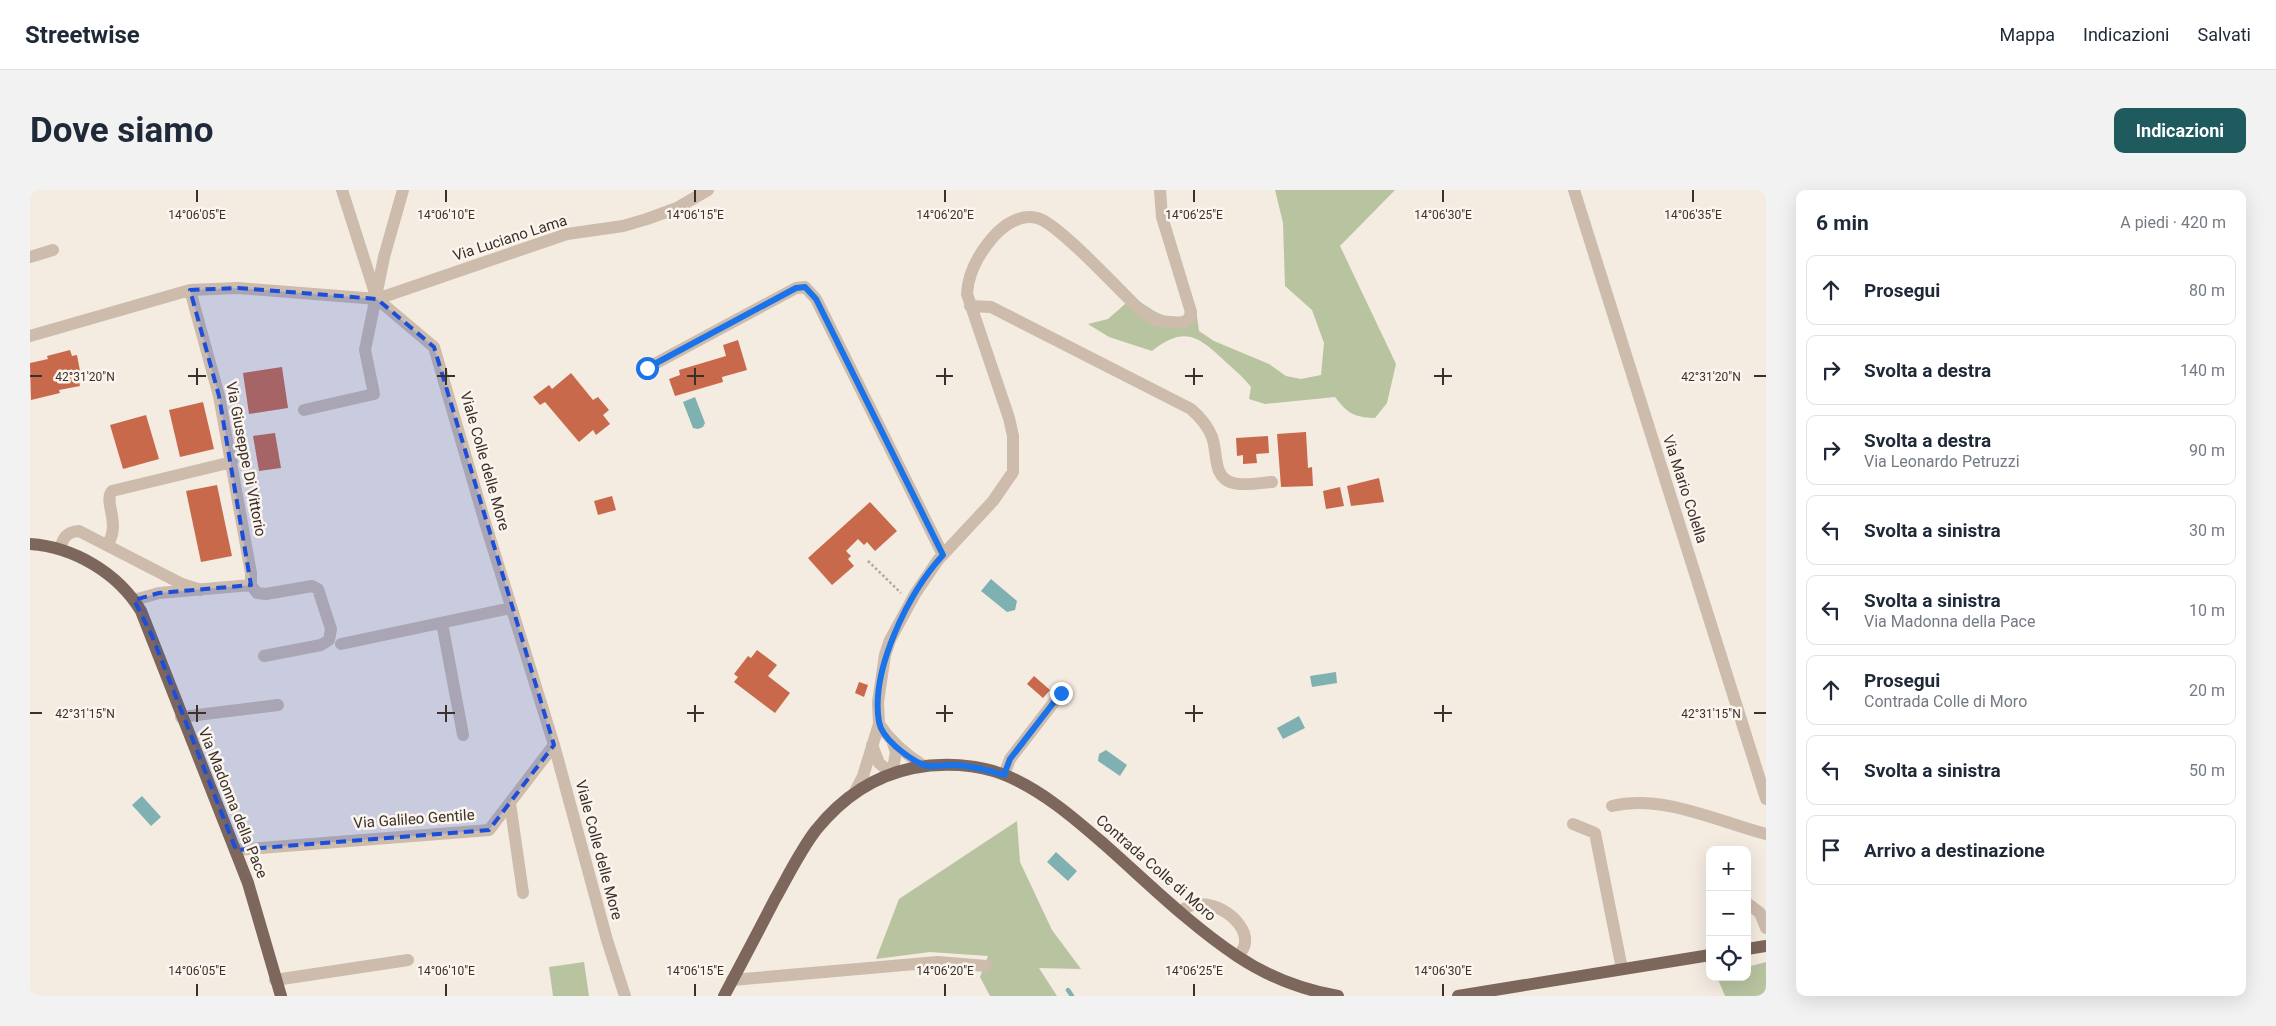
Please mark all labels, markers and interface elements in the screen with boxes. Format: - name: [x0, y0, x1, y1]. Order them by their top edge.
- text: Streetwise: [25, 21, 140, 49]
- text: Mappa: [2000, 24, 2055, 45]
- text: Indicazioni: [2083, 24, 2170, 45]
- text: Salvati: [2198, 24, 2251, 45]
- button: Indicazioni: [2114, 108, 2246, 153]
- text: Dove siamo: [30, 110, 213, 151]
- text: 14°06'05"E: [168, 208, 226, 222]
- text: 14°06'10"E: [417, 208, 475, 222]
- text: 14°06'15"E: [666, 208, 724, 222]
- text: 14°06'20"E: [916, 208, 974, 222]
- text: 14°06'25"E: [1165, 208, 1223, 222]
- text: 14°06'30"E: [1414, 208, 1472, 222]
- text: 14°06'35"E: [1664, 208, 1722, 222]
- street label: Via Luciano Lama: [451, 211, 569, 265]
- text: 6 min: [1816, 211, 1869, 235]
- text: A piedi · 420 m: [2120, 213, 2226, 232]
- icon: ahead: [1817, 276, 1845, 304]
- text: Prosegui: [1864, 279, 1940, 302]
- text: 80 m: [2189, 281, 2225, 300]
- icon: right: [1817, 356, 1845, 384]
- route start: [636, 357, 659, 380]
- text: Svolta a destra: [1864, 359, 1991, 382]
- text: 140 m: [2180, 361, 2225, 380]
- text: 42°31'20"N: [55, 370, 115, 384]
- text: 42°31'20"N: [1681, 370, 1741, 384]
- street label: Via Giuseppe Di Vittorio: [222, 380, 270, 538]
- street label: Viale Colle delle More: [457, 389, 513, 533]
- text: Svolta a destra: [1864, 429, 1991, 452]
- street label: Via Mario Colella: [1659, 433, 1711, 545]
- icon: right: [1817, 436, 1845, 464]
- text: 90 m: [2189, 441, 2225, 460]
- text: Via Leonardo Petruzzi: [1864, 452, 2020, 471]
- icon: left: [1817, 516, 1845, 544]
- text: Svolta a sinistra: [1864, 519, 2001, 542]
- text: 30 m: [2189, 521, 2225, 540]
- text: Svolta a sinistra: [1864, 589, 2001, 612]
- icon: left: [1817, 596, 1845, 624]
- text: 10 m: [2189, 601, 2225, 620]
- text: Via Madonna della Pace: [1864, 612, 2035, 631]
- text: Prosegui: [1864, 669, 1940, 692]
- icon: ahead: [1817, 676, 1845, 704]
- text: 20 m: [2189, 681, 2225, 700]
- route end: [1050, 682, 1073, 705]
- text: Contrada Colle di Moro: [1864, 692, 2027, 711]
- text: 42°31'15"N: [55, 707, 115, 721]
- text: 42°31'15"N: [1681, 707, 1741, 721]
- street label: Via Madonna della Pace: [195, 725, 271, 881]
- icon: left: [1817, 756, 1845, 784]
- text: Svolta a sinistra: [1864, 759, 2001, 782]
- text: 50 m: [2189, 761, 2225, 780]
- street label: Viale Colle delle More: [572, 778, 626, 922]
- street label: Via Galileo Gentile: [353, 806, 475, 832]
- street label: Contrada Colle di Moro: [1092, 811, 1220, 925]
- icon: arrive: [1817, 836, 1845, 864]
- text: Arrivo a destinazione: [1864, 839, 2045, 862]
- map controls: [1706, 846, 1751, 981]
- button: +: [1706, 846, 1751, 891]
- button: −: [1706, 891, 1751, 936]
- button: locate: [1706, 936, 1751, 981]
- text: 14°06'05"E: [168, 964, 226, 978]
- text: 14°06'10"E: [417, 964, 475, 978]
- text: 14°06'15"E: [666, 964, 724, 978]
- text: 14°06'20"E: [916, 964, 974, 978]
- text: 14°06'25"E: [1165, 964, 1223, 978]
- text: 14°06'30"E: [1414, 964, 1472, 978]

